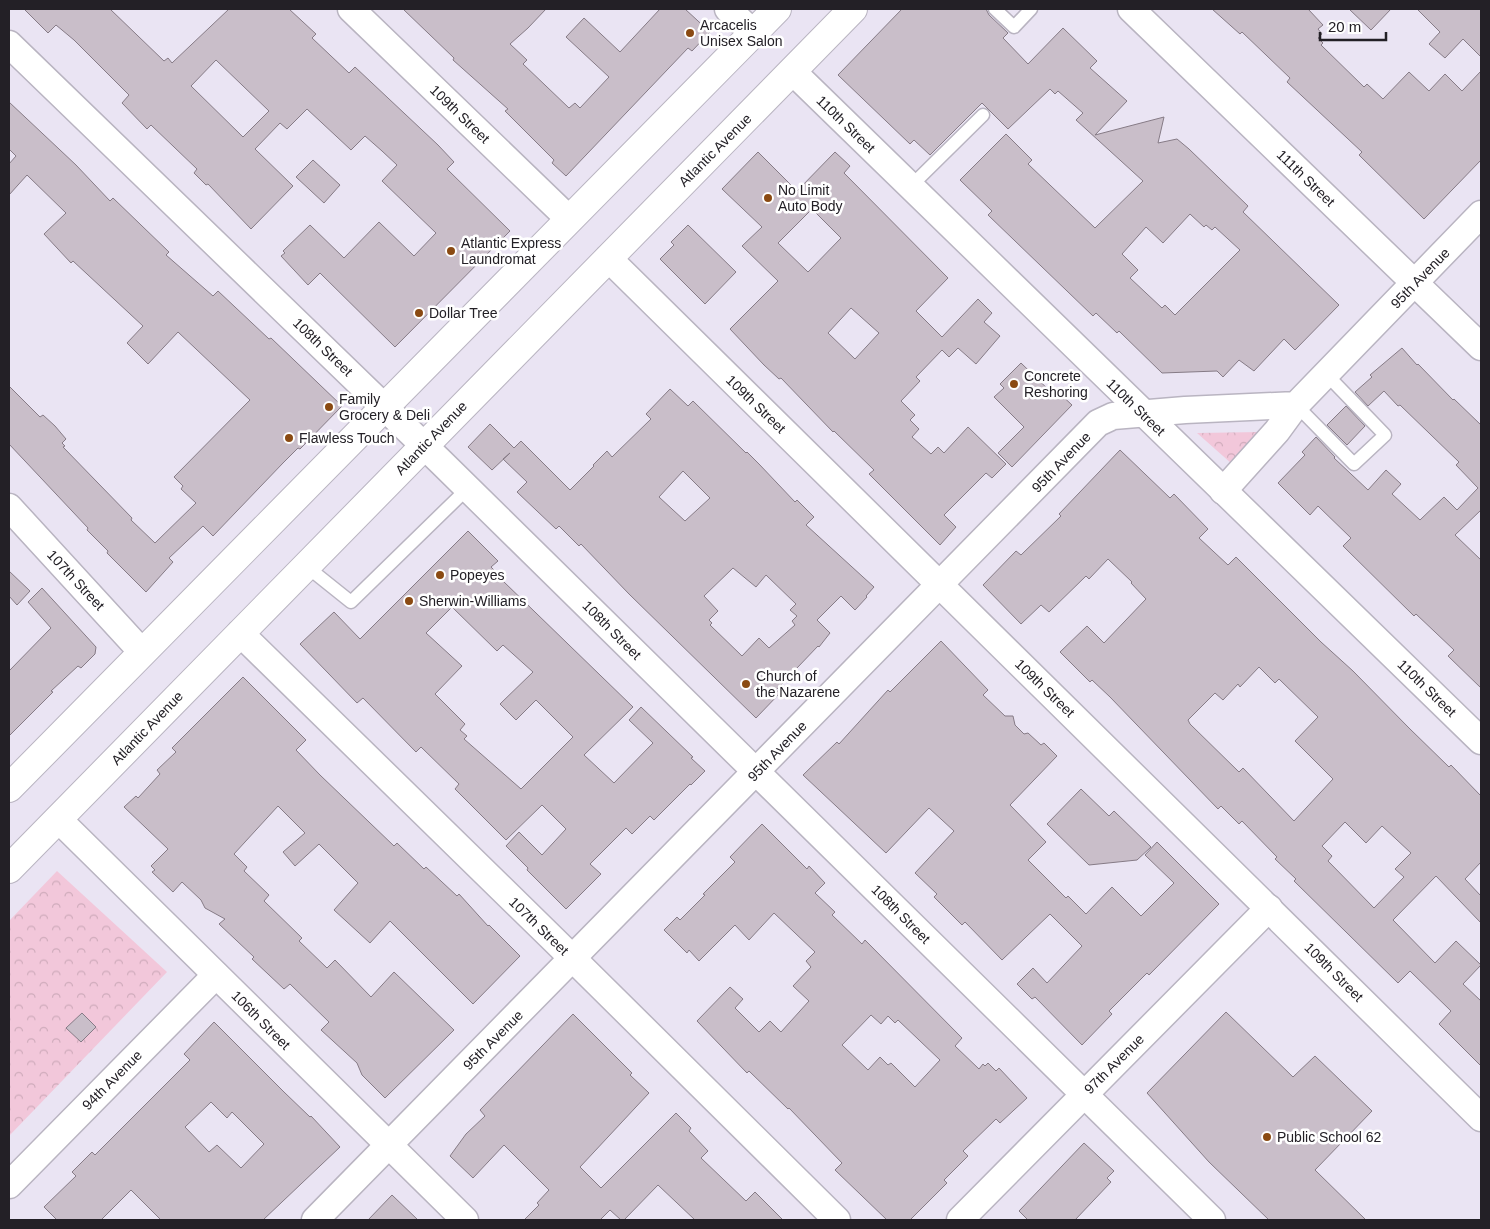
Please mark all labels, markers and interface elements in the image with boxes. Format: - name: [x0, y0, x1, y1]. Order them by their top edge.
- scale bar: [1320, 10, 1386, 42]
- place label: Arcacelis Unisex Salon: [700, 17, 783, 49]
- text: 20 m: [1328, 18, 1361, 35]
- marker: Arcacelis Unisex Salon: [684, 27, 696, 39]
- street label: 109th Street: [427, 82, 493, 146]
- street label: 110th Street: [813, 92, 879, 156]
- street label: Atlantic Avenue: [675, 110, 755, 190]
- street label: 111th Street: [1274, 146, 1338, 210]
- place label: No Limit Auto Body: [778, 182, 843, 214]
- marker: No Limit Auto Body: [762, 192, 774, 204]
- place label: Atlantic Express Laundromat: [461, 235, 561, 267]
- street label: 95th Avenue: [1387, 244, 1453, 311]
- marker: Atlantic Express Laundromat: [445, 245, 457, 257]
- place label: Dollar Tree: [429, 305, 498, 321]
- marker: Dollar Tree: [413, 307, 425, 319]
- street label: 108th Street: [290, 315, 356, 379]
- place label: Concrete Reshoring: [1024, 368, 1088, 400]
- street label: 109th Street: [723, 372, 789, 436]
- street label: 110th Street: [1103, 375, 1169, 439]
- marker: Concrete Reshoring: [1008, 378, 1020, 390]
- place label: Family Grocery & Deli: [339, 391, 430, 423]
- street label: Atlantic Avenue: [392, 398, 470, 478]
- marker: Family Grocery & Deli: [323, 401, 335, 413]
- street label: 95th Avenue: [1028, 428, 1094, 495]
- place label: Flawless Touch: [299, 430, 394, 446]
- marker: Flawless Touch: [283, 432, 295, 444]
- street label: 107th Street: [44, 547, 108, 613]
- place label: Popeyes: [450, 567, 504, 583]
- marker: Popeyes: [434, 569, 446, 581]
- place label: Sherwin-Williams: [419, 593, 526, 609]
- marker: Sherwin-Williams: [403, 595, 415, 607]
- street label: 108th Street: [579, 597, 645, 663]
- street label: 109th Street: [1012, 656, 1078, 720]
- street label: 110th Street: [1394, 656, 1460, 720]
- place label: Church of the Nazarene: [756, 668, 840, 700]
- marker: Church of the Nazarene: [740, 678, 752, 690]
- street label: Atlantic Avenue: [108, 688, 186, 768]
- street label: 95th Avenue: [744, 717, 810, 784]
- street label: 108th Street: [868, 881, 934, 947]
- street label: 107th Street: [506, 894, 572, 958]
- street label: 109th Street: [1301, 939, 1367, 1005]
- street label: 106th Street: [228, 987, 294, 1053]
- street label: 95th Avenue: [460, 1007, 526, 1073]
- street label: 97th Avenue: [1081, 1031, 1147, 1097]
- street label: 94th Avenue: [79, 1047, 145, 1113]
- place label: Public School 62: [1277, 1129, 1382, 1145]
- marker: Public School 62: [1261, 1131, 1273, 1143]

